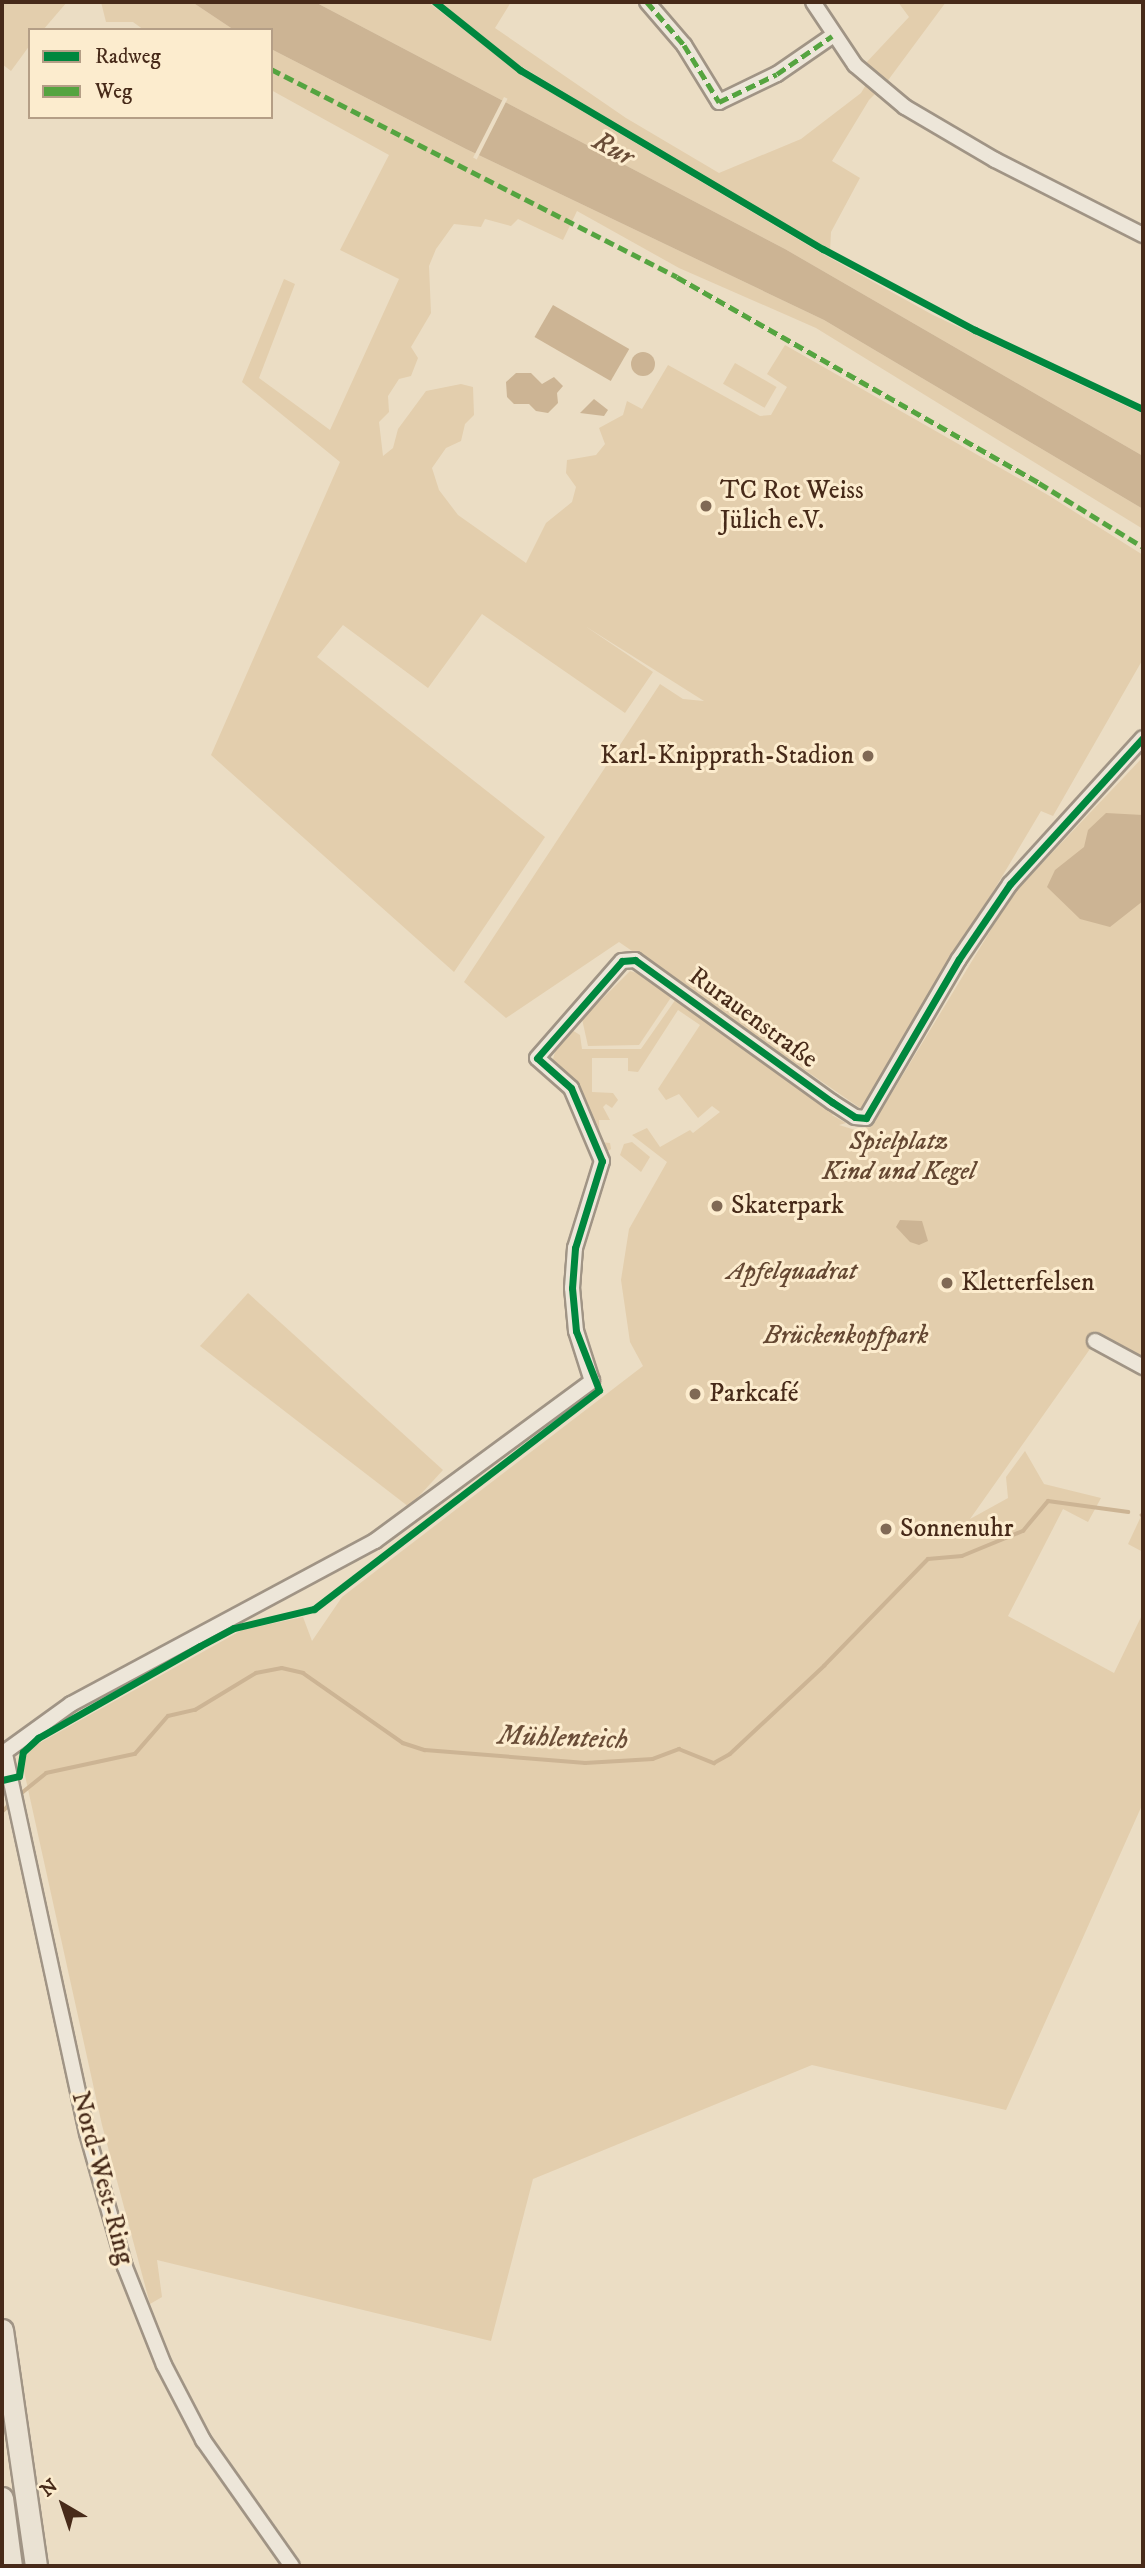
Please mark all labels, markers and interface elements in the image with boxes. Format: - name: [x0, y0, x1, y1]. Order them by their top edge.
- legend: [28, 28, 273, 119]
- text: Radweg: [95, 44, 161, 70]
- text: Weg: [95, 79, 132, 105]
- water label: Rur: [586, 124, 640, 174]
- place label: TC Rot Weiss Jülich e.V.: [720, 475, 864, 536]
- marker: TC Rot Weiss Jülich e.V.: [698, 498, 714, 514]
- place label: Karl-Knipprath-Stadion: [600, 740, 854, 772]
- marker: Karl-Knipprath-Stadion: [860, 748, 876, 764]
- street label: Rurauenstraße: [682, 961, 824, 1075]
- park label: Spielplatz Kind und Kegel: [822, 1126, 976, 1188]
- place label: Skaterpark: [731, 1190, 844, 1222]
- marker: Skaterpark: [709, 1198, 725, 1214]
- park label: Apfelquadrat: [727, 1256, 857, 1288]
- place label: Kletterfelsen: [961, 1267, 1095, 1299]
- marker: Kletterfelsen: [939, 1275, 955, 1291]
- park label: Brückenkopfpark: [764, 1320, 928, 1352]
- place label: Parkcafé: [709, 1378, 799, 1410]
- marker: Parkcafé: [687, 1386, 703, 1402]
- place label: Sonnenuhr: [900, 1513, 1013, 1545]
- marker: Sonnenuhr: [878, 1521, 894, 1537]
- water label: Mühlenteich: [497, 1719, 629, 1757]
- street label: Nord-West-Ring: [64, 2088, 140, 2268]
- north arrow: [28, 2470, 98, 2540]
- text: N: [36, 2474, 63, 2502]

